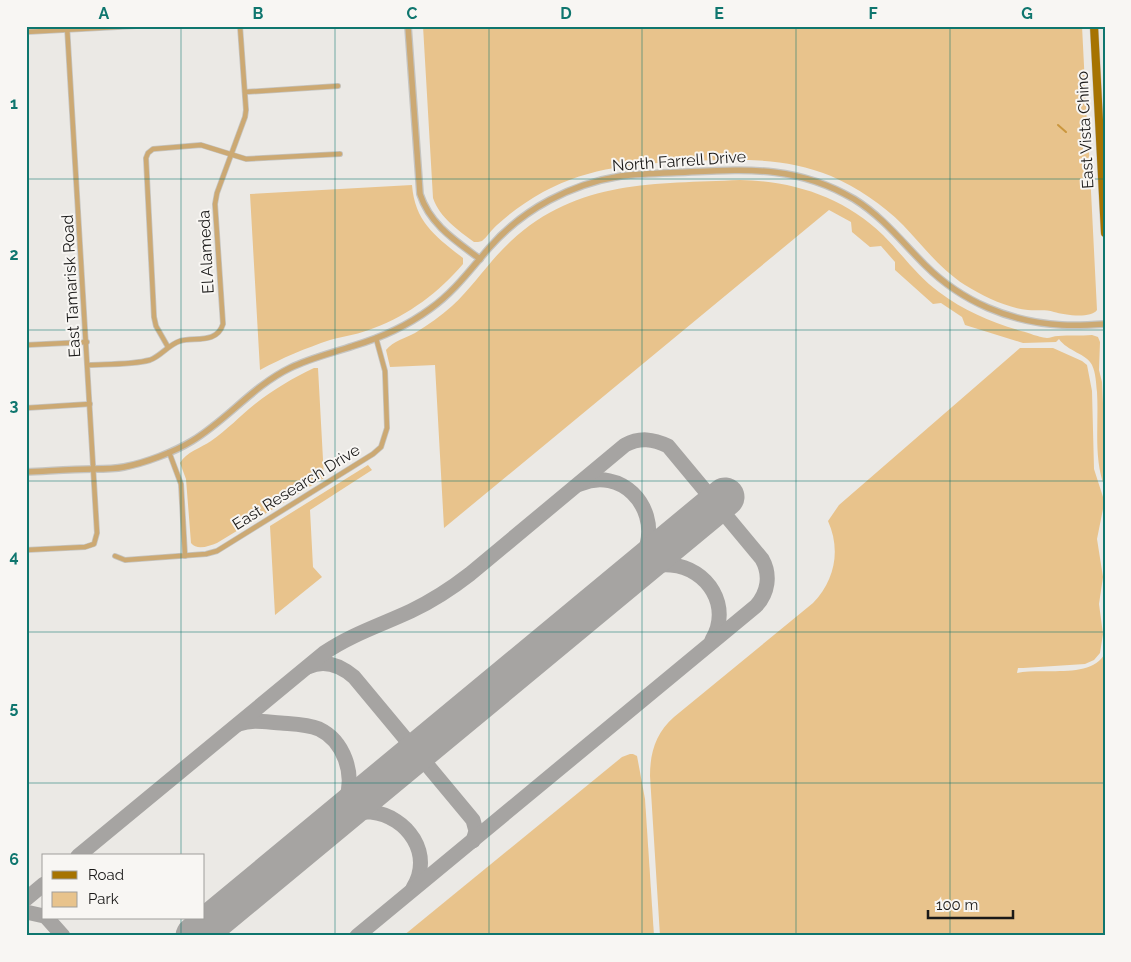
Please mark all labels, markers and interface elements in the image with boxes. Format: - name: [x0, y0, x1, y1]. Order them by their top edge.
- text: A: [99, 4, 110, 23]
- text: B: [253, 4, 264, 23]
- text: C: [407, 4, 418, 23]
- text: D: [560, 4, 572, 23]
- text: E: [714, 4, 724, 23]
- text: F: [868, 4, 878, 23]
- text: G: [1021, 4, 1033, 23]
- street label: East Vista Chino: [1072, 71, 1098, 189]
- text: 1: [10, 94, 18, 113]
- street label: North Farrell Drive: [611, 147, 747, 175]
- street label: El Alameda: [194, 210, 218, 294]
- street label: East Tamarisk Road: [58, 214, 84, 358]
- text: 2: [9, 245, 19, 264]
- text: 3: [10, 396, 19, 415]
- street label: East Research Drive: [229, 440, 363, 534]
- text: 4: [9, 547, 19, 566]
- text: 5: [10, 698, 19, 717]
- text: 6: [9, 850, 19, 869]
- legend: [42, 854, 205, 920]
- text: Road: [88, 866, 124, 884]
- scale bar: [928, 887, 1014, 919]
- text: Park: [88, 890, 119, 908]
- text: 100 m: [936, 896, 978, 914]

